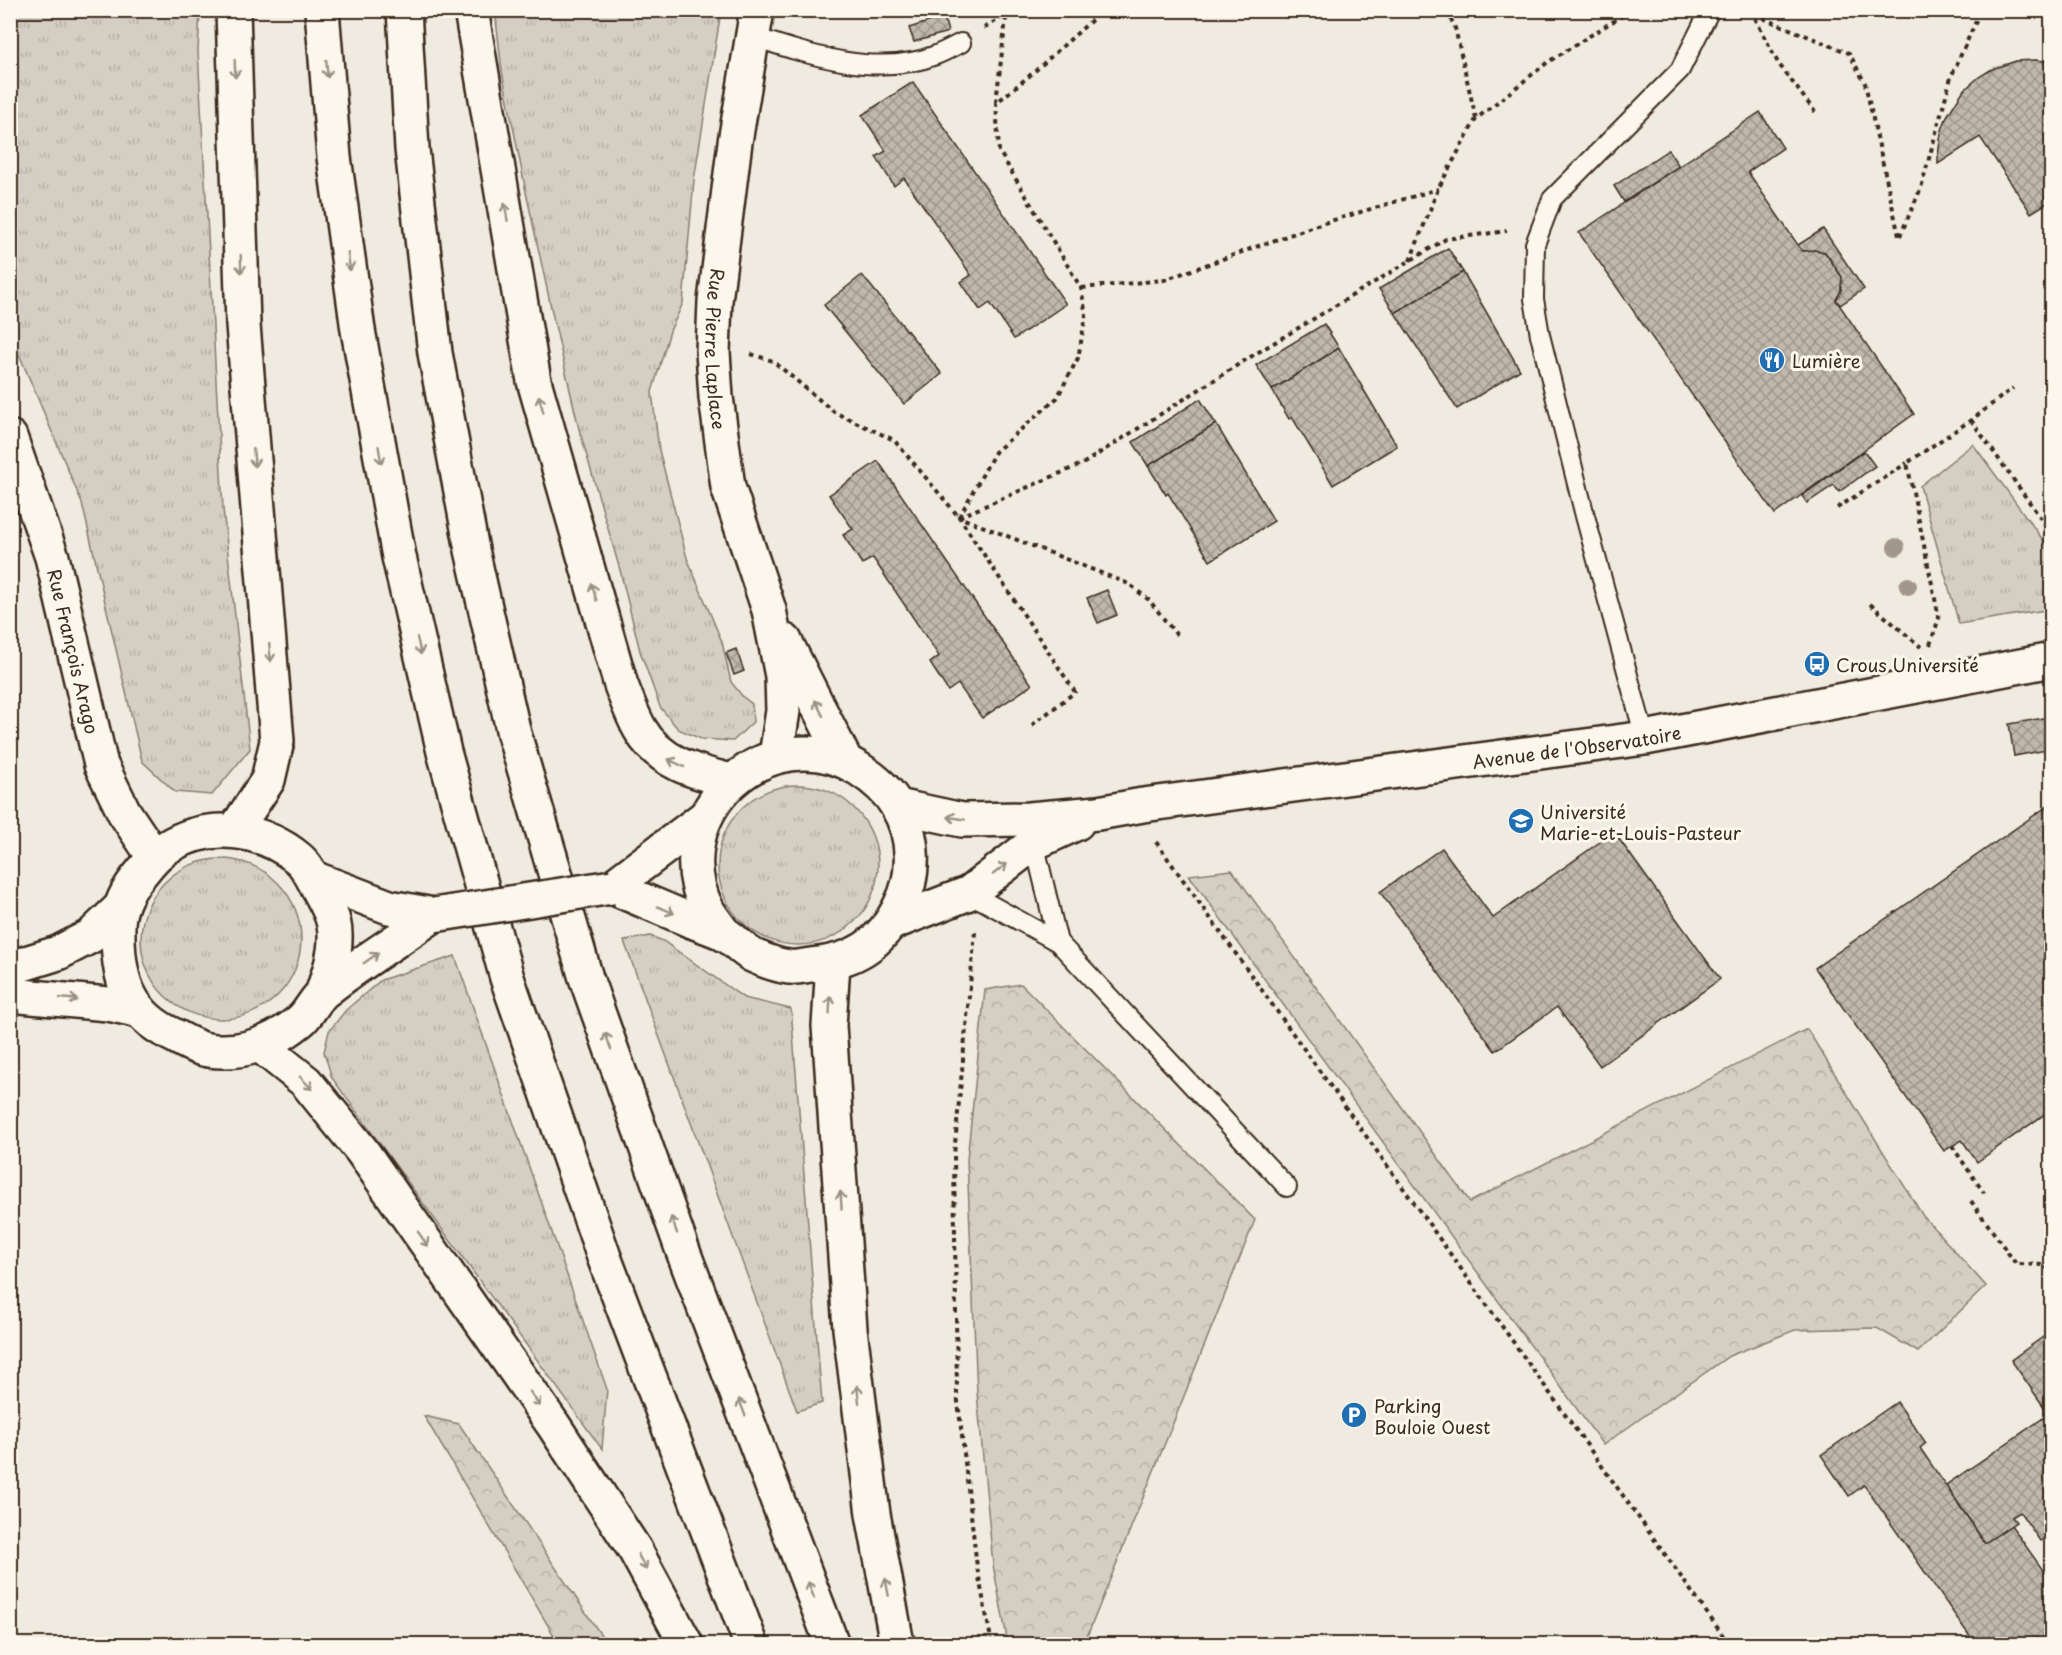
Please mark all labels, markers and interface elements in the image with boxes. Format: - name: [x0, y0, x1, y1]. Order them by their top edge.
- one-way arrow: [229, 58, 241, 78]
- one-way arrow: [322, 58, 333, 78]
- one-way arrow: [500, 203, 511, 223]
- one-way arrow: [343, 252, 354, 272]
- one-way arrow: [235, 253, 247, 273]
- street label: Rue Pierre Laplace: [699, 267, 734, 431]
- restaurant icon: Lumière: [1757, 345, 1787, 375]
- place label: Lumière: [1792, 347, 1861, 374]
- one-way arrow: [535, 395, 546, 414]
- one-way arrow: [375, 444, 386, 464]
- one-way arrow: [249, 448, 260, 468]
- street label: Rue François Arago: [42, 566, 107, 737]
- one-way arrow: [588, 583, 599, 602]
- one-way arrow: [414, 636, 426, 655]
- one-way arrow: [265, 642, 276, 662]
- bus stop icon: Crous Université: [1802, 649, 1832, 679]
- place label: Crous Université: [1836, 651, 1979, 678]
- one-way arrow: [812, 699, 824, 717]
- street label: Avenue de l'Observatoire: [1471, 718, 1683, 774]
- one-way arrow: [667, 756, 685, 768]
- place label: Université Marie-et-Louis-Pasteur: [1540, 798, 1742, 846]
- school or university icon: Université Marie-et-Louis-Pasteur: [1506, 806, 1536, 836]
- one-way arrow: [946, 812, 966, 823]
- one-way arrow: [992, 863, 1008, 876]
- one-way arrow: [656, 905, 674, 916]
- one-way arrow: [363, 952, 379, 964]
- one-way arrow: [58, 994, 78, 1005]
- one-way arrow: [825, 996, 836, 1016]
- one-way arrow: [602, 1032, 613, 1051]
- one-way arrow: [299, 1076, 313, 1091]
- one-way arrow: [836, 1190, 847, 1210]
- one-way arrow: [667, 1216, 678, 1235]
- one-way arrow: [417, 1230, 429, 1246]
- one-way arrow: [853, 1385, 864, 1405]
- one-way arrow: [529, 1390, 541, 1406]
- place label: Parking Bouloie Ouest: [1374, 1392, 1490, 1440]
- one-way arrow: [736, 1399, 747, 1417]
- parking icon: Parking Bouloie Ouest: [1339, 1400, 1369, 1430]
- one-way arrow: [637, 1552, 648, 1570]
- one-way arrow: [881, 1578, 892, 1597]
- one-way arrow: [805, 1581, 816, 1600]

